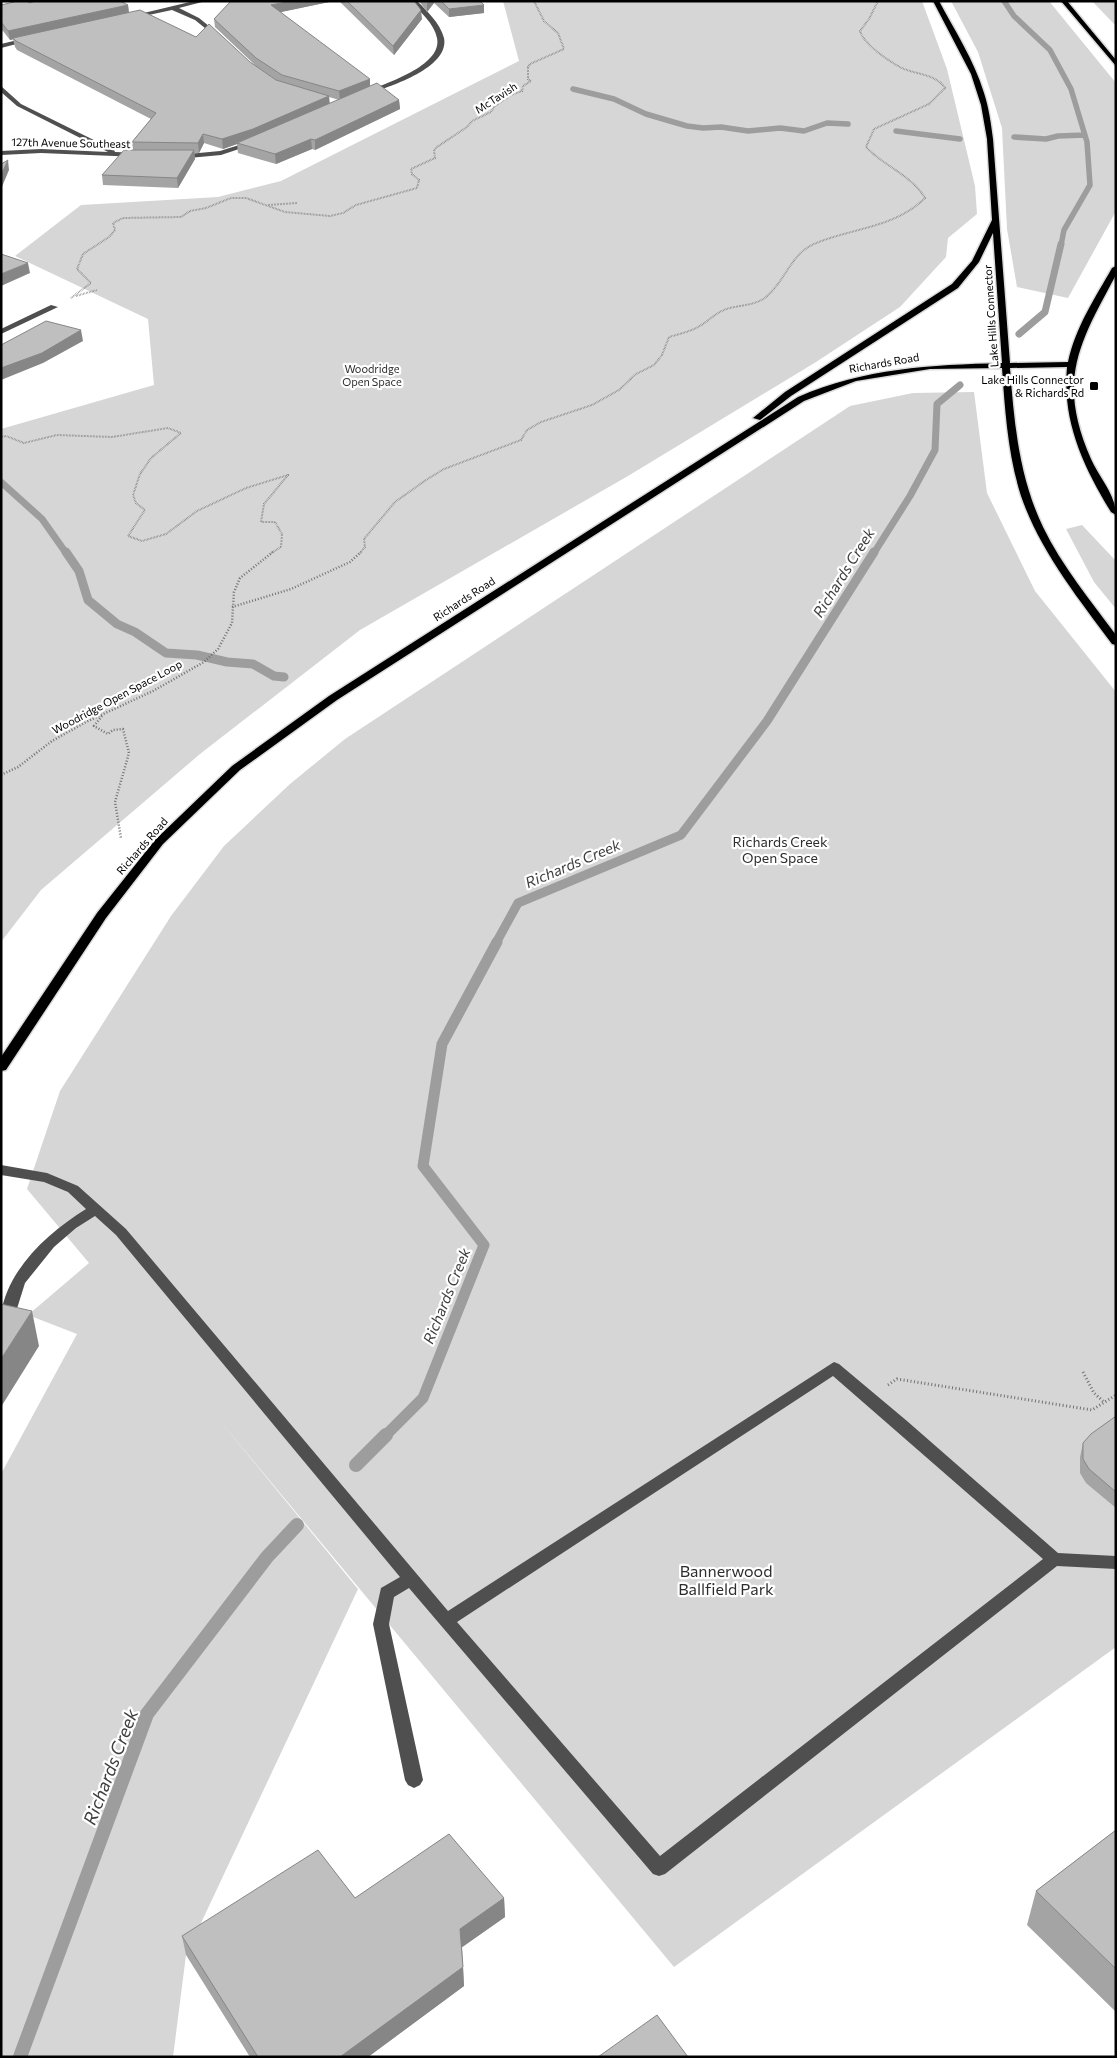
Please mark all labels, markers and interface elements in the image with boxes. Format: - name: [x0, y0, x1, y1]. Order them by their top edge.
- street label: McTavish: [472, 79, 519, 116]
- street label: 127th Avenue Southeast: [11, 135, 131, 150]
- street label: Lake Hills Connector: [980, 264, 1001, 368]
- street label: Richards Road: [848, 350, 920, 375]
- park label: Woodridge Open Space: [342, 362, 402, 388]
- place label: Lake Hills Connector & Richards Rd: [981, 373, 1085, 399]
- marker: Lake Hills Connector & Richards Rd: [1088, 380, 1100, 392]
- water label: Richards Creek: [809, 524, 878, 620]
- street label: Richards Road: [430, 574, 497, 623]
- street label: Woodridge Open Space Loop: [50, 657, 184, 736]
- street label: Richards Road: [113, 815, 170, 877]
- park label: Richards Creek Open Space: [732, 833, 828, 866]
- water label: Richards Creek: [522, 835, 624, 891]
- water label: Richards Creek: [419, 1244, 474, 1346]
- park label: Bannerwood Ballfield Park: [678, 1561, 774, 1598]
- water label: Richards Creek: [78, 1705, 143, 1828]

